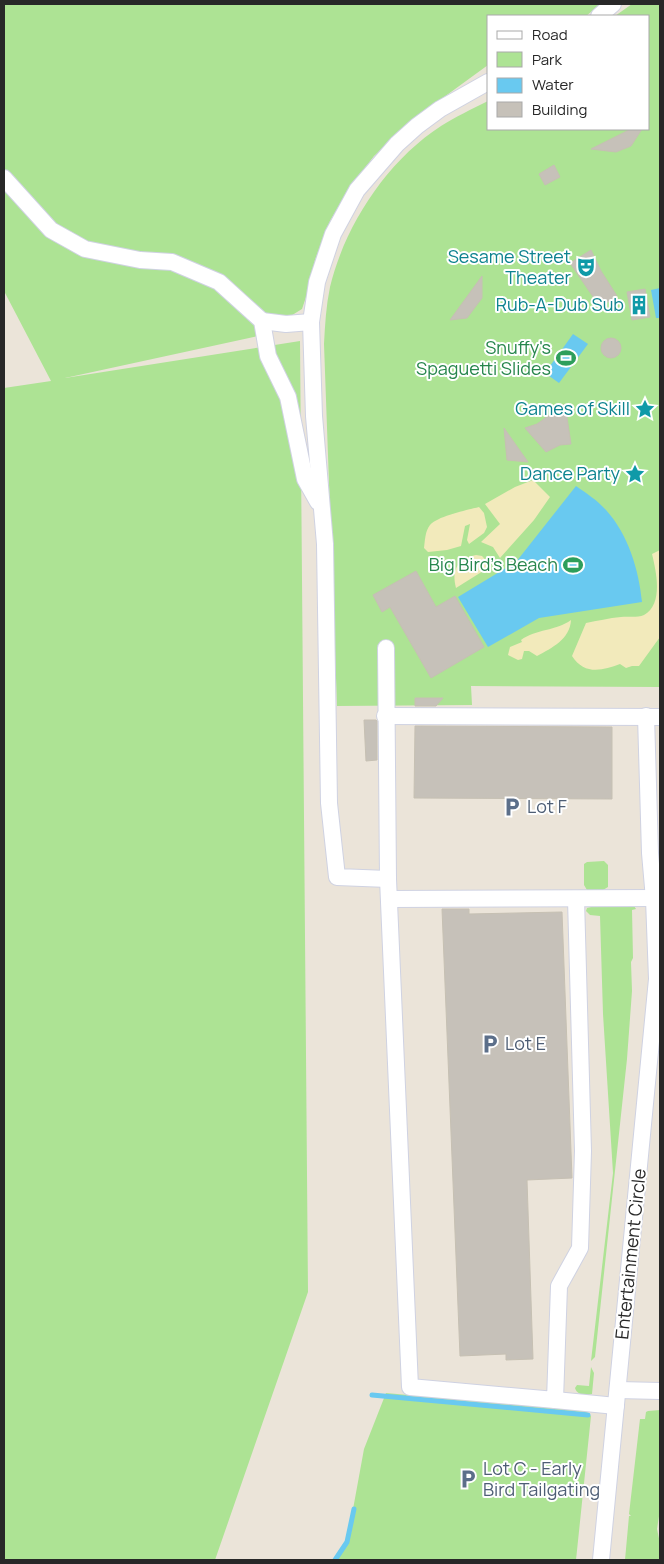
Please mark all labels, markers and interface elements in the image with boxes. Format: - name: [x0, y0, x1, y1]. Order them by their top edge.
- legend: [487, 15, 649, 130]
- text: Road: [532, 24, 568, 45]
- text: Park: [532, 49, 562, 70]
- text: Water: [532, 74, 574, 95]
- text: Building: [532, 99, 587, 120]
- place label: Sesame Street Theater: [448, 244, 571, 289]
- theatre icon: Sesame Street Theater: [575, 256, 597, 278]
- place label: Rub-A-Dub Sub: [496, 292, 624, 316]
- building icon: Rub-A-Dub Sub: [628, 294, 650, 316]
- place label: Snuffy's Spaguetti Slides: [416, 335, 551, 380]
- sports icon: Snuffy's Spaguetti Slides: [555, 347, 577, 369]
- place label: Games of Skill: [515, 396, 630, 420]
- place icon: Games of Skill: [634, 398, 656, 420]
- place label: Dance Party: [520, 461, 620, 485]
- place icon: Dance Party: [624, 463, 646, 485]
- place label: Big Bird's Beach: [429, 552, 558, 576]
- sports icon: Big Bird's Beach: [562, 554, 584, 576]
- place label: Lot F: [527, 794, 567, 818]
- parking icon: Lot F: [501, 796, 523, 818]
- place label: Lot E: [505, 1031, 546, 1055]
- parking icon: Lot E: [479, 1033, 501, 1055]
- street label: Entertainment Circle: [609, 1167, 651, 1341]
- place label: Lot C - Early Bird Tailgating: [483, 1456, 600, 1501]
- parking icon: Lot C - Early Bird Tailgating: [457, 1468, 479, 1490]

